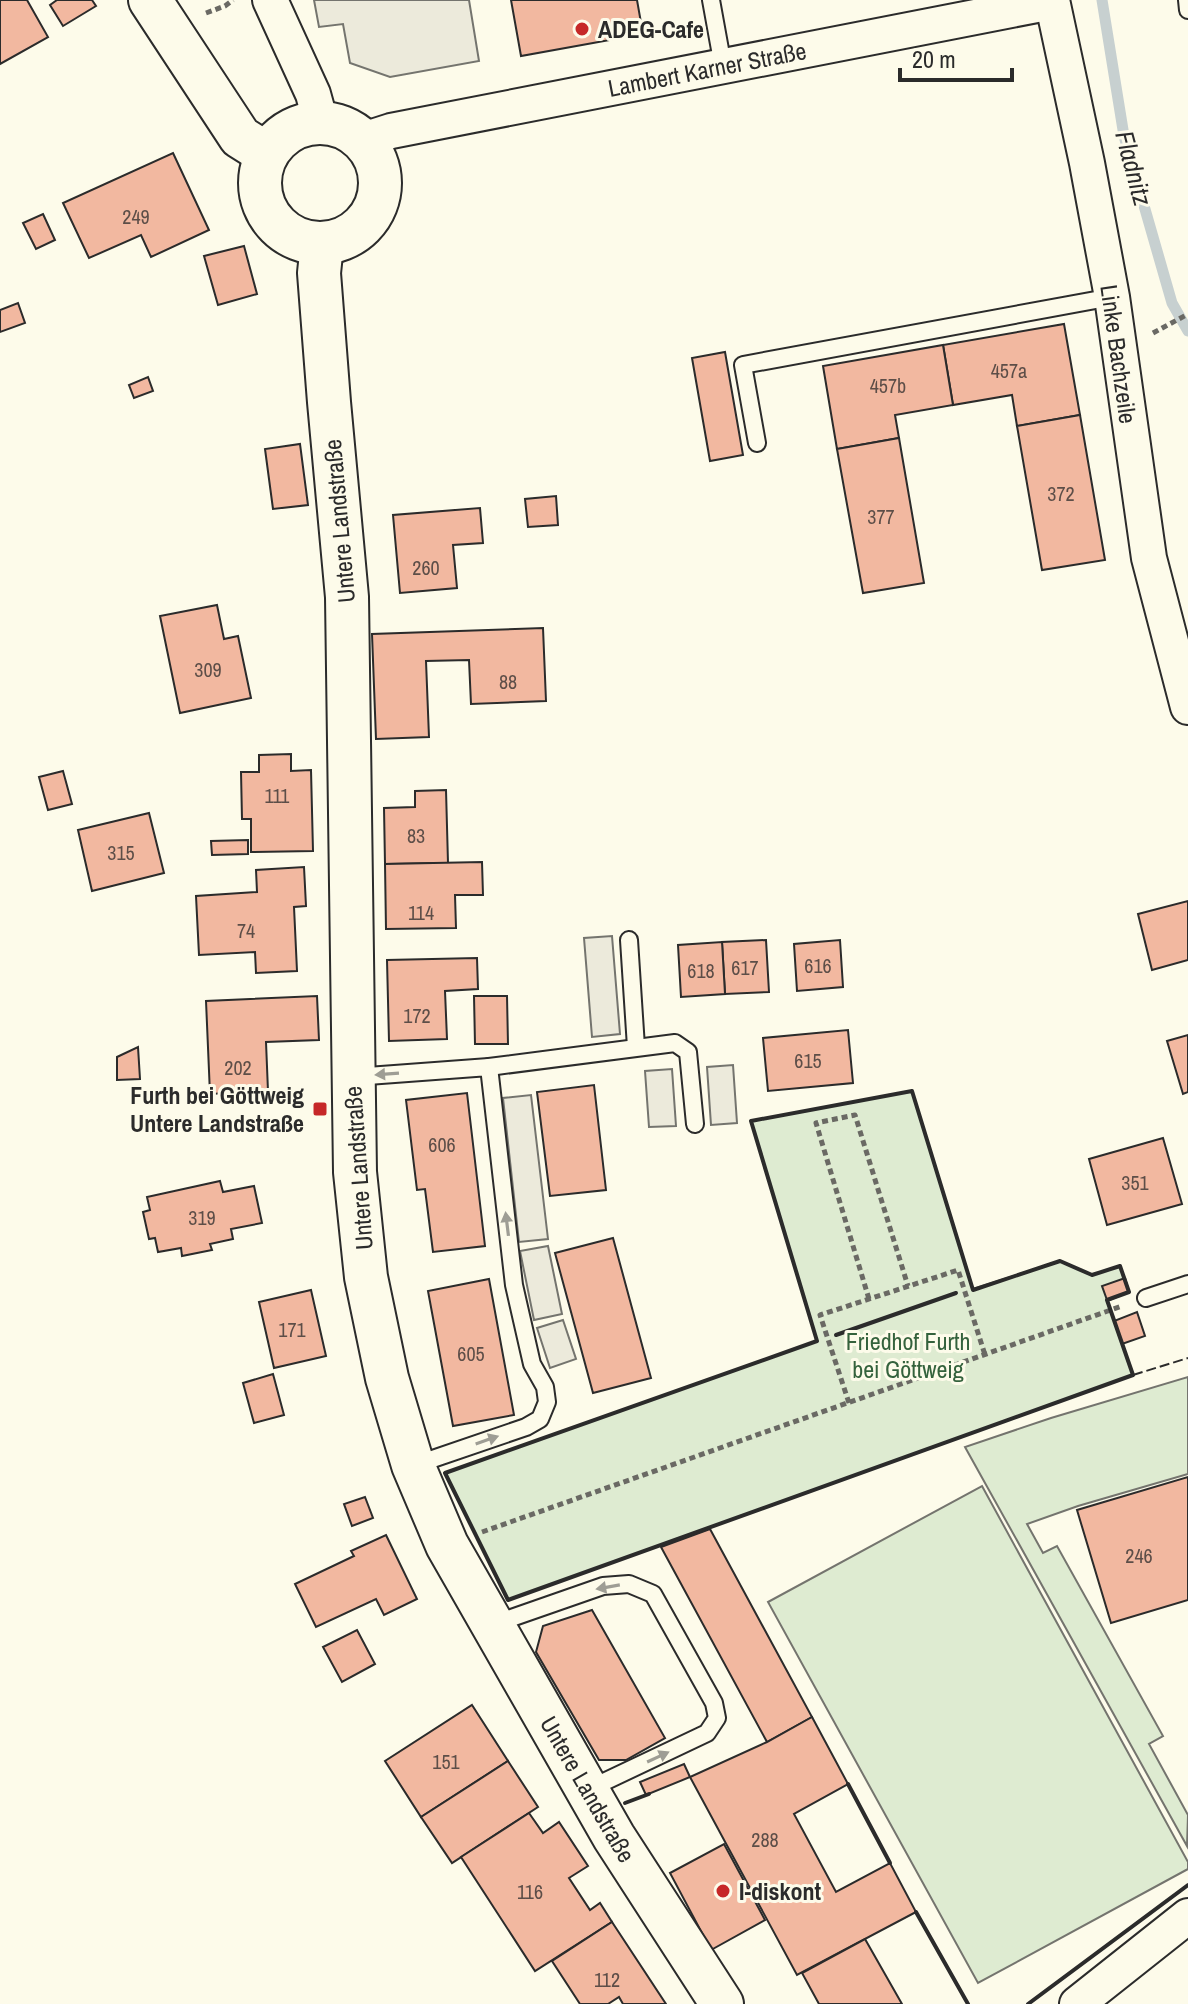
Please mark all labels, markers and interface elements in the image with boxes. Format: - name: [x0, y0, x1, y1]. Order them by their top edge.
- place label: ADEG-Cafe: [598, 13, 704, 45]
- marker: ADEG-Cafe: [573, 20, 591, 38]
- scale bar: [900, 32, 1012, 82]
- street label: Lambert Karner Straße: [605, 34, 809, 104]
- text: 20 m: [912, 43, 956, 75]
- water label: Fladnitz: [1107, 127, 1161, 209]
- house number: 249: [122, 203, 150, 230]
- street label: Linke Bachzeile: [1093, 282, 1145, 426]
- house number: 457a: [991, 357, 1027, 384]
- house number: 457b: [870, 372, 906, 399]
- street label: Untere Landstraße: [316, 438, 362, 604]
- house number: 372: [1047, 480, 1075, 507]
- house number: 377: [867, 503, 895, 530]
- house number: 260: [412, 554, 440, 581]
- house number: 309: [194, 656, 222, 683]
- house number: 88: [499, 668, 517, 695]
- house number: 111: [265, 782, 289, 809]
- house number: 83: [407, 822, 425, 849]
- house number: 315: [107, 839, 135, 866]
- house number: 114: [408, 899, 434, 926]
- house number: 74: [237, 917, 255, 944]
- house number: 616: [804, 952, 832, 979]
- house number: 617: [731, 954, 759, 981]
- house number: 618: [687, 957, 715, 984]
- house number: 172: [403, 1002, 431, 1029]
- house number: 615: [794, 1047, 822, 1074]
- house number: 202: [224, 1054, 252, 1081]
- one-way arrow: [374, 1068, 399, 1081]
- place label: Furth bei Göttweig Untere Landstraße: [130, 1079, 304, 1139]
- street label: Untere Landstraße: [336, 1085, 380, 1251]
- marker: Furth bei Göttweig Untere Landstraße: [311, 1100, 329, 1118]
- house number: 606: [428, 1131, 456, 1158]
- house number: 351: [1121, 1169, 1149, 1196]
- house number: 319: [188, 1204, 216, 1231]
- one-way arrow: [501, 1211, 514, 1236]
- house number: 171: [278, 1316, 306, 1343]
- park label: Friedhof Furth bei Göttweig: [846, 1325, 970, 1385]
- house number: 605: [457, 1340, 485, 1367]
- one-way arrow: [475, 1433, 499, 1446]
- house number: 246: [1125, 1542, 1153, 1569]
- one-way arrow: [596, 1581, 621, 1593]
- street label: Untere Landstraße: [533, 1710, 643, 1868]
- house number: 151: [432, 1748, 460, 1775]
- one-way arrow: [646, 1750, 670, 1764]
- house number: 288: [751, 1826, 779, 1853]
- place label: I-diskont: [739, 1875, 821, 1907]
- house number: 116: [517, 1878, 543, 1905]
- marker: I-diskont: [714, 1882, 732, 1900]
- house number: 112: [594, 1966, 620, 1993]

